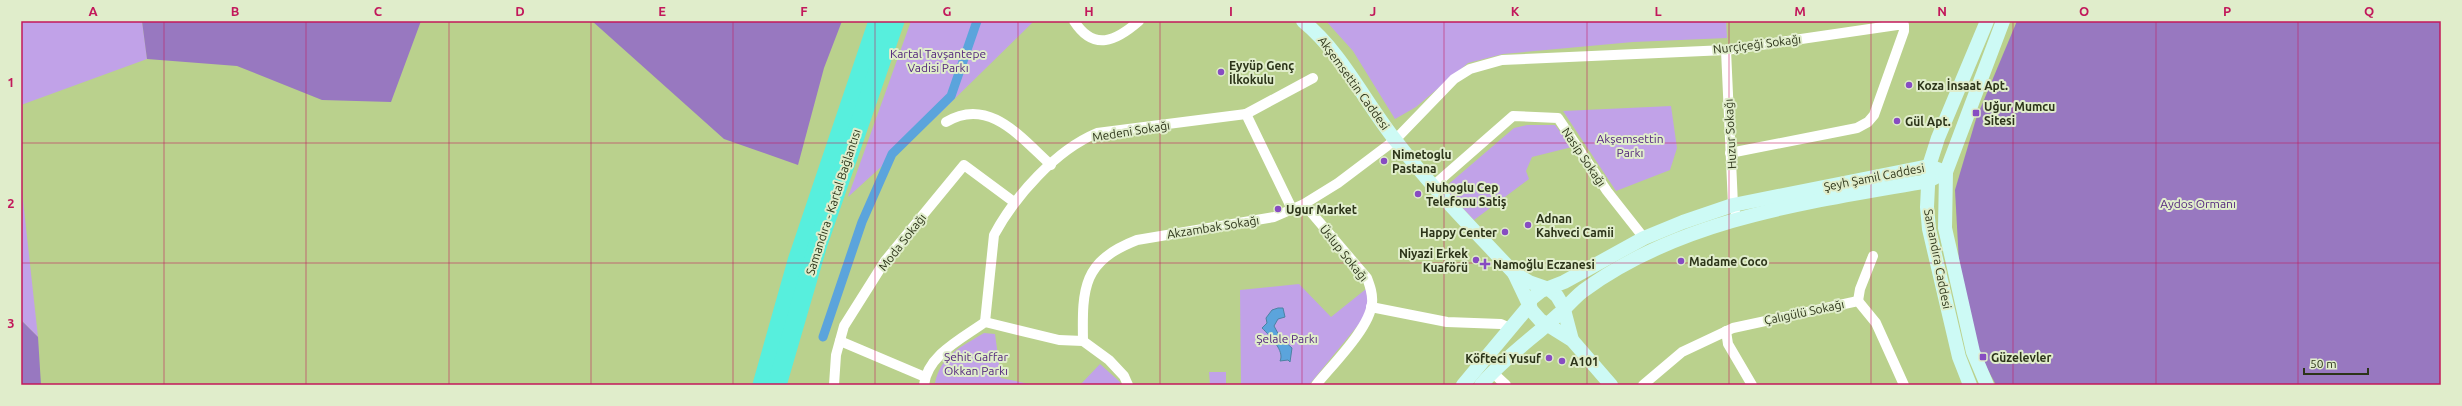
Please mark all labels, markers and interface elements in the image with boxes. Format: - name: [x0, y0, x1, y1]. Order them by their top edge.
- text: A: [88, 4, 98, 18]
- text: B: [231, 4, 240, 18]
- text: C: [374, 4, 383, 18]
- text: D: [515, 4, 525, 18]
- text: E: [658, 4, 666, 18]
- text: F: [800, 4, 808, 18]
- text: G: [943, 4, 952, 18]
- text: H: [1084, 4, 1094, 18]
- text: I: [1229, 4, 1233, 18]
- text: J: [1370, 4, 1376, 18]
- text: K: [1511, 4, 1520, 18]
- text: L: [1654, 4, 1662, 18]
- text: M: [1794, 4, 1806, 18]
- text: N: [1937, 4, 1947, 18]
- text: O: [2079, 4, 2089, 18]
- text: P: [2223, 4, 2231, 18]
- text: Q: [2364, 4, 2374, 18]
- street label: Nurçiçeği Sokağı: [1712, 32, 1802, 56]
- street label: Akşemsettin Caddesi: [1316, 34, 1392, 132]
- park label: Kartal Tavşantepe Vadisi Parkı: [890, 47, 986, 74]
- place label: Eyyüp Genç İlkokulu: [1229, 59, 1294, 86]
- marker: Eyyüp Genç İlkokulu: [1216, 67, 1226, 77]
- text: 1: [7, 75, 15, 89]
- place label: Koza İnsaat Apt.: [1917, 78, 2008, 92]
- marker: Koza İnsaat Apt.: [1904, 80, 1914, 90]
- street label: Huzur Sokağı: [1722, 99, 1738, 169]
- place label: Uğur Mumcu Sitesi: [1984, 100, 2055, 127]
- marker: Uğur Mumcu Sitesi: [1971, 108, 1981, 118]
- place label: Gül Apt.: [1905, 115, 1951, 128]
- marker: Gül Apt.: [1892, 116, 1902, 126]
- street label: Medeni Sokağı: [1091, 118, 1171, 144]
- street label: Nasip Sokağı: [1560, 125, 1608, 189]
- street label: Samandıra - Kartal Bağlantısı: [803, 127, 863, 277]
- park label: Akşemsettin Parkı: [1596, 132, 1664, 159]
- place label: Nimetoglu Pastana: [1392, 148, 1451, 175]
- marker: Nimetoglu Pastana: [1379, 156, 1389, 166]
- street label: Şeyh Şamil Caddesi: [1823, 161, 1926, 193]
- place label: Nuhoglu Cep Telefonu Satiş: [1426, 181, 1507, 210]
- marker: Nuhoglu Cep Telefonu Satiş: [1413, 189, 1423, 199]
- text: 2: [7, 196, 15, 210]
- park label: Aydos Ormanı: [2160, 197, 2236, 210]
- place label: Ugur Market: [1286, 203, 1357, 216]
- marker: Ugur Market: [1273, 204, 1283, 214]
- street label: Samandıra Caddesi: [1922, 208, 1954, 310]
- street label: Moda Sokağı: [876, 211, 928, 273]
- place label: Adnan Kahveci Camii: [1536, 212, 1614, 239]
- street label: Akzambak Sokağı: [1166, 213, 1260, 241]
- marker: Adnan Kahveci Camii: [1523, 220, 1533, 230]
- street label: Üslup Sokağı: [1317, 222, 1371, 284]
- place label: Happy Center: [1420, 226, 1497, 239]
- marker: Happy Center: [1500, 227, 1510, 237]
- place label: Niyazi Erkek Kuaförü: [1399, 247, 1468, 274]
- marker: Niyazi Erkek Kuaförü: [1471, 255, 1481, 265]
- place label: Madame Coco: [1689, 255, 1768, 268]
- marker: Madame Coco: [1676, 256, 1686, 266]
- place label: Namoğlu Eczanesi: [1493, 258, 1595, 271]
- marker: Namoğlu Eczanesi: [1480, 259, 1490, 269]
- street label: Çalıgülü Sokağı: [1763, 297, 1845, 327]
- text: 3: [7, 316, 15, 330]
- park label: Şelale Parkı: [1256, 332, 1318, 345]
- park label: Şehit Gaffar Okkan Parkı: [944, 350, 1009, 377]
- scale bar: [2304, 350, 2368, 376]
- place label: Güzelevler: [1991, 351, 2051, 364]
- place label: Köfteci Yusuf: [1465, 352, 1542, 365]
- marker: Güzelevler: [1978, 352, 1988, 362]
- marker: Köfteci Yusuf: [1544, 353, 1554, 363]
- place label: A101: [1570, 355, 1599, 368]
- marker: A101: [1557, 356, 1567, 366]
- text: 50 m: [2310, 357, 2337, 370]

